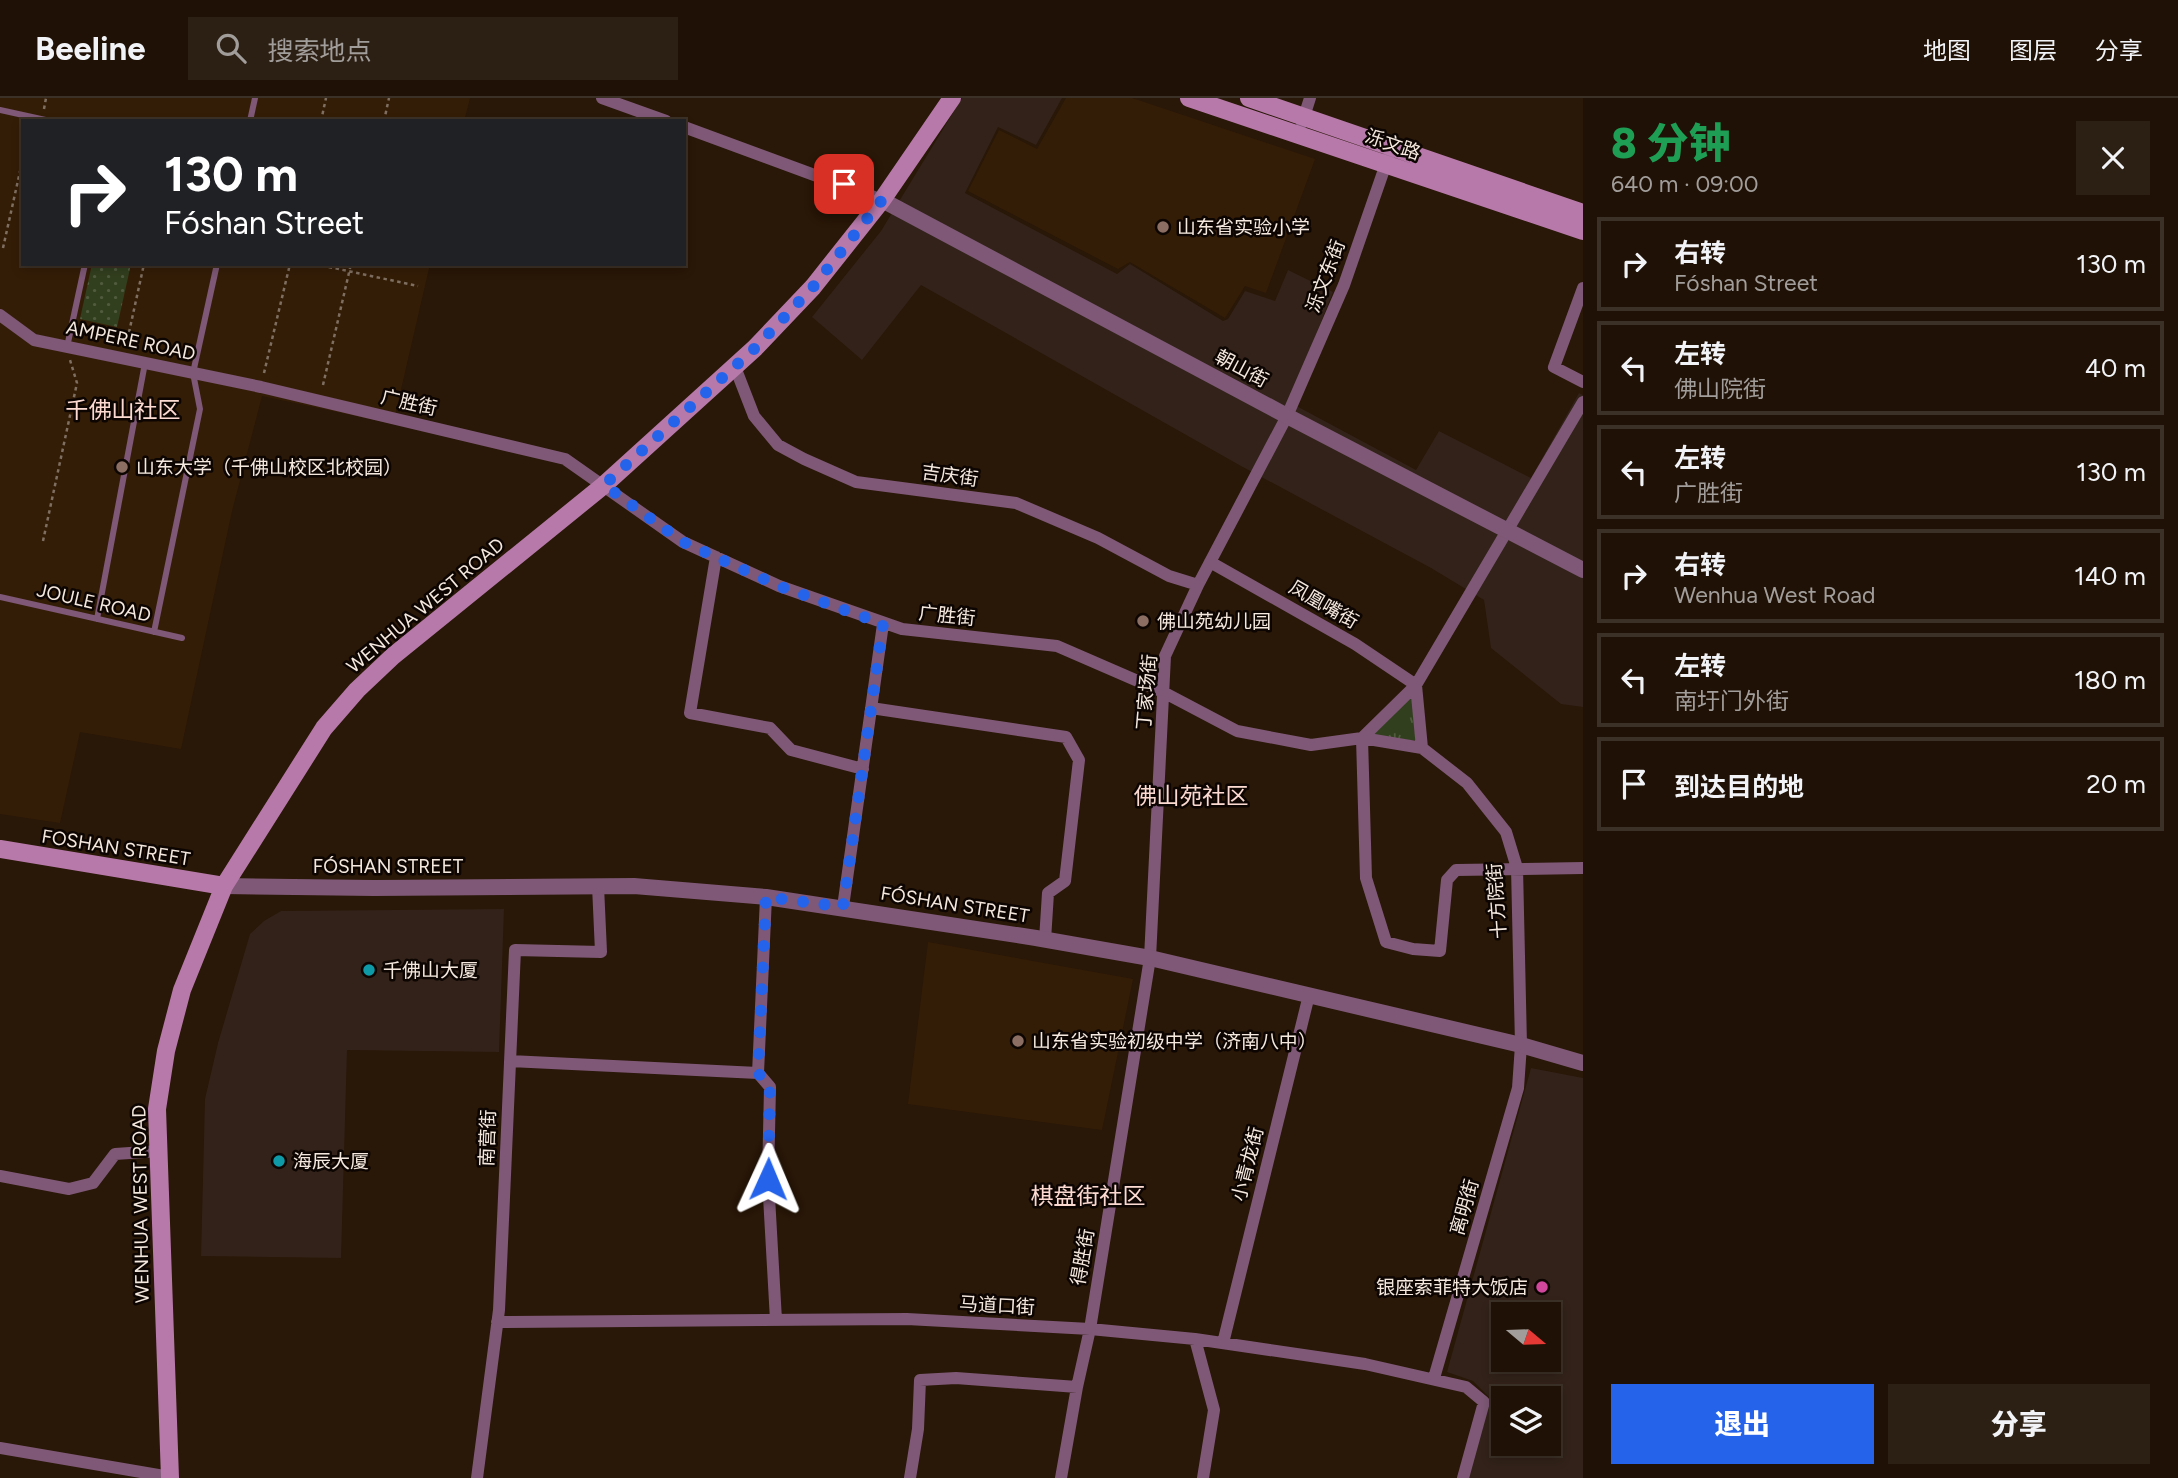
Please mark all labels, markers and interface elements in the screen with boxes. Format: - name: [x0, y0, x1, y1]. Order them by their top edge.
- search box: [188, 17, 678, 80]
- text: Beeline: [35, 29, 146, 68]
- icon: search: [212, 29, 250, 67]
- text: 搜索地点: [268, 35, 372, 67]
- text: 地图: [1923, 36, 1971, 65]
- text: 图层: [2009, 36, 2057, 65]
- text: 分享: [2095, 36, 2143, 65]
- text: 8 分钟: [1611, 118, 1731, 169]
- button: close: [2076, 121, 2150, 195]
- street label: 泺文路: [1362, 124, 1424, 165]
- text: 130 m: [164, 144, 298, 203]
- icon: right: [49, 147, 140, 238]
- pin: [814, 154, 874, 214]
- icon: arrive: [825, 165, 863, 203]
- text: 640 m · 09:00: [1611, 170, 1759, 198]
- text: Fóshan Street: [164, 204, 364, 242]
- place label: 山东省实验小学: [1177, 216, 1310, 239]
- marker: 山东省实验小学: [1155, 219, 1171, 235]
- street label: 泺文东街: [1301, 237, 1350, 316]
- text: 右转: [1674, 237, 1726, 269]
- icon: right: [1615, 245, 1653, 283]
- text: 130 m: [2076, 248, 2146, 280]
- text: Fóshan Street: [1674, 269, 1818, 297]
- street label: AMPERE ROAD: [64, 316, 198, 365]
- text: 左转: [1674, 338, 1726, 370]
- street label: 朝山街: [1211, 345, 1272, 392]
- icon: left: [1615, 349, 1653, 387]
- text: 40 m: [2085, 352, 2146, 384]
- text: 佛山院街: [1674, 375, 1766, 403]
- street label: 广胜街: [379, 385, 439, 420]
- district label: 千佛山社区: [66, 396, 181, 424]
- text: 左转: [1674, 442, 1726, 474]
- icon: left: [1615, 453, 1653, 491]
- place label: 山东大学（千佛山校区北校园）: [136, 456, 402, 479]
- text: 130 m: [2076, 456, 2146, 488]
- marker: 山东大学（千佛山校区北校园）: [114, 459, 130, 475]
- street label: 吉庆街: [920, 460, 980, 491]
- text: 广胜街: [1674, 479, 1743, 507]
- street label: WENHUA WEST ROAD: [342, 533, 509, 678]
- text: 右转: [1674, 549, 1726, 581]
- icon: right: [1615, 557, 1653, 595]
- text: 140 m: [2074, 560, 2146, 592]
- street label: 凤凰嘴街: [1285, 575, 1362, 633]
- street label: JOULE ROAD: [35, 578, 153, 627]
- text: Wenhua West Road: [1674, 581, 1875, 609]
- street label: 广胜街: [917, 601, 977, 630]
- place label: 佛山苑幼儿园: [1157, 610, 1271, 633]
- marker: 佛山苑幼儿园: [1135, 613, 1151, 629]
- text: 左转: [1674, 650, 1726, 682]
- street label: 丁家场街: [1132, 653, 1161, 731]
- icon: left: [1615, 661, 1653, 699]
- text: 180 m: [2074, 664, 2146, 696]
- text: 南圩门外街: [1674, 687, 1789, 715]
- icon: arrive: [1615, 765, 1653, 803]
- text: 20 m: [2086, 768, 2146, 800]
- text: 到达目的地: [1674, 771, 1804, 803]
- district label: 佛山苑社区: [1134, 782, 1249, 810]
- street label: FOSHAN STREET: [40, 824, 192, 871]
- street label: FÓSHAN STREET: [313, 855, 464, 878]
- street label: 十方院街: [1482, 862, 1511, 940]
- street label: FÓSHAN STREET: [879, 881, 1031, 928]
- place label: 千佛山大厦: [383, 959, 478, 982]
- marker: 千佛山大厦: [361, 962, 377, 978]
- place label: 山东省实验初级中学（济南八中）: [1032, 1030, 1317, 1053]
- marker: 山东省实验初级中学（济南八中）: [1010, 1033, 1026, 1049]
- street label: WENHUA WEST ROAD: [127, 1105, 154, 1303]
- street label: 南营街: [475, 1109, 500, 1167]
- street label: 小青龙街: [1227, 1124, 1268, 1204]
- position arrow: [731, 1142, 805, 1216]
- place label: 海辰大厦: [293, 1150, 369, 1173]
- marker: 海辰大厦: [271, 1153, 287, 1169]
- street label: 离明街: [1446, 1177, 1483, 1238]
- district label: 棋盘街社区: [1031, 1182, 1146, 1210]
- street label: 得胜街: [1066, 1227, 1099, 1287]
- place label: 银座索菲特大饭店: [1376, 1276, 1528, 1299]
- marker: 银座索菲特大饭店: [1534, 1279, 1550, 1295]
- street label: 马道口街: [958, 1292, 1036, 1319]
- north arrow: [1491, 1302, 1561, 1372]
- map controls: [1491, 1302, 1561, 1456]
- button: 退出: [1611, 1384, 1874, 1464]
- button: 分享: [1888, 1384, 2150, 1464]
- button: layers: [1491, 1386, 1561, 1456]

